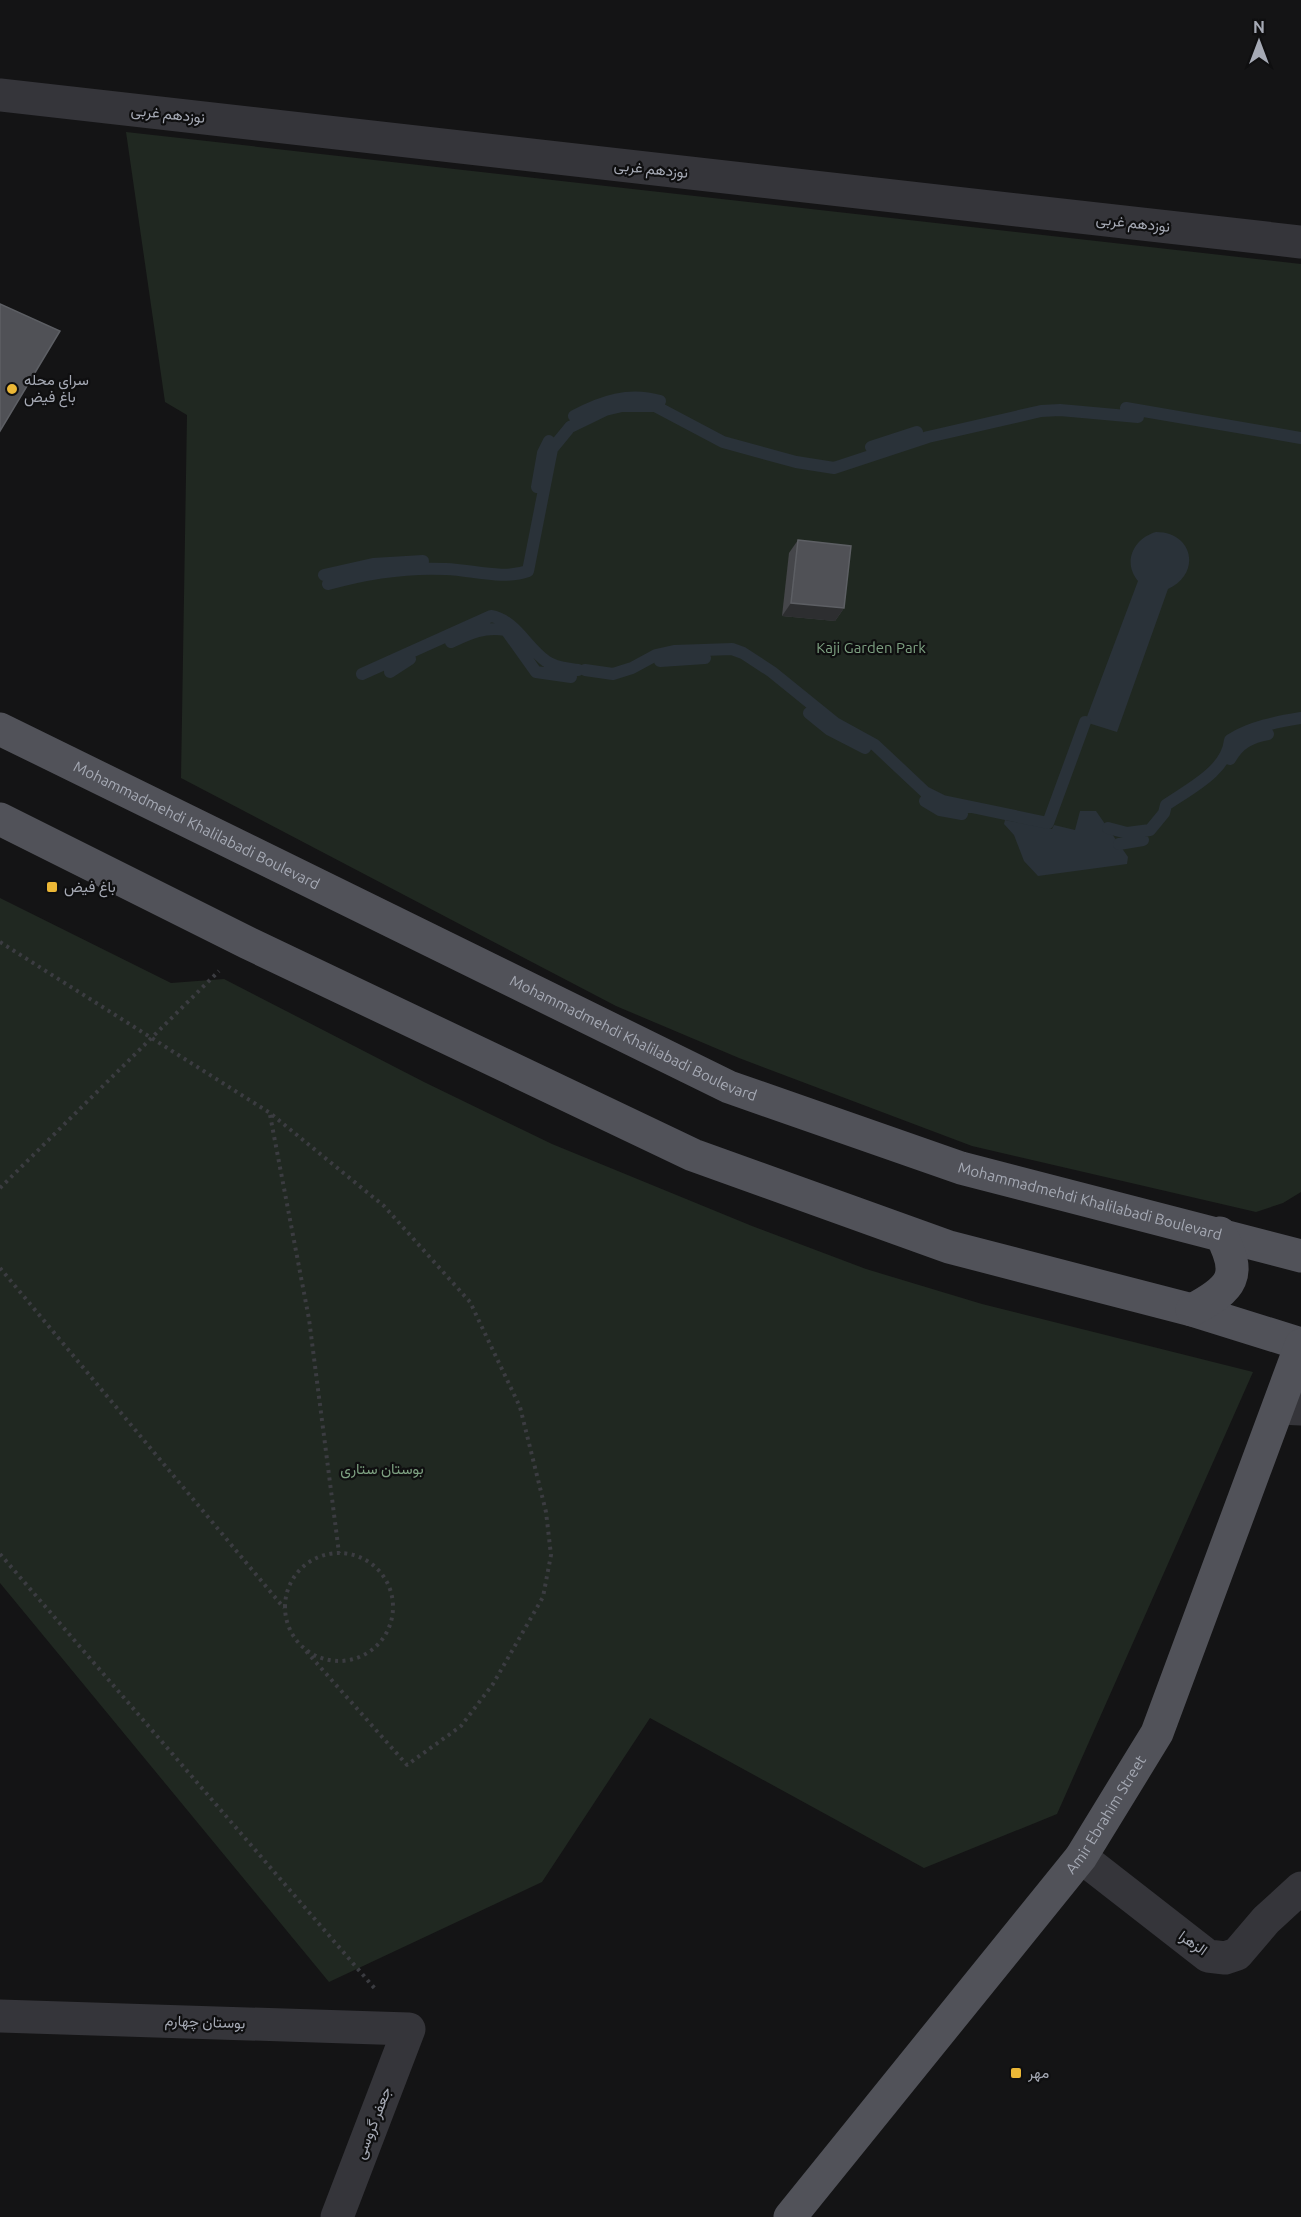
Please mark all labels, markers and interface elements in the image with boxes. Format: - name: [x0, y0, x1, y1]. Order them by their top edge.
- north arrow: [1229, 12, 1289, 72]
- text: N: [1253, 18, 1265, 36]
- street label: نوزدهم غربی: [130, 101, 206, 128]
- street label: نوزدهم غربی: [613, 156, 689, 183]
- street label: نوزدهم غربی: [1095, 210, 1171, 237]
- place label: سرای محله باغ فیض: [24, 371, 89, 408]
- marker: سرای محله باغ فیض: [5, 382, 19, 396]
- park label: Kaji Garden Park: [816, 639, 926, 656]
- street label: Mohammadmehdi Khalilabadi Boulevard: [71, 758, 323, 893]
- place label: باغ فیض: [64, 878, 116, 898]
- marker: باغ فیض: [45, 880, 59, 894]
- street label: Mohammadmehdi Khalilabadi Boulevard: [507, 972, 759, 1104]
- street label: Mohammadmehdi Khalilabadi Boulevard: [956, 1159, 1224, 1243]
- park label: بوستان ستاری: [340, 1460, 424, 1479]
- street label: Amir Ebrahim Street: [1062, 1752, 1149, 1877]
- street label: الزهرا: [1175, 1927, 1211, 1959]
- street label: بوستان چهارم: [164, 2012, 246, 2033]
- place label: مهر: [1027, 2064, 1049, 2082]
- marker: مهر: [1009, 2066, 1023, 2080]
- street label: جعفر گروسی: [351, 2084, 396, 2162]

